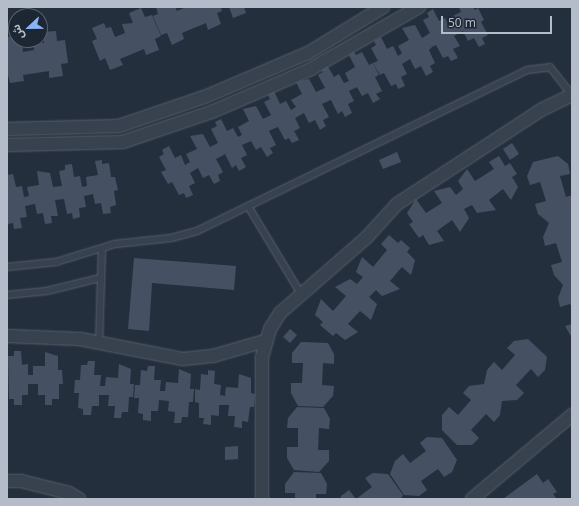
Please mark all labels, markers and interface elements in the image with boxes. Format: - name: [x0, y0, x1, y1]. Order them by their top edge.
- north arrow: [8, 8, 48, 48]
- scale bar: [443, 8, 554, 34]
- text: 50 m: [448, 14, 476, 31]
- text: ش: [8, 23, 27, 42]

